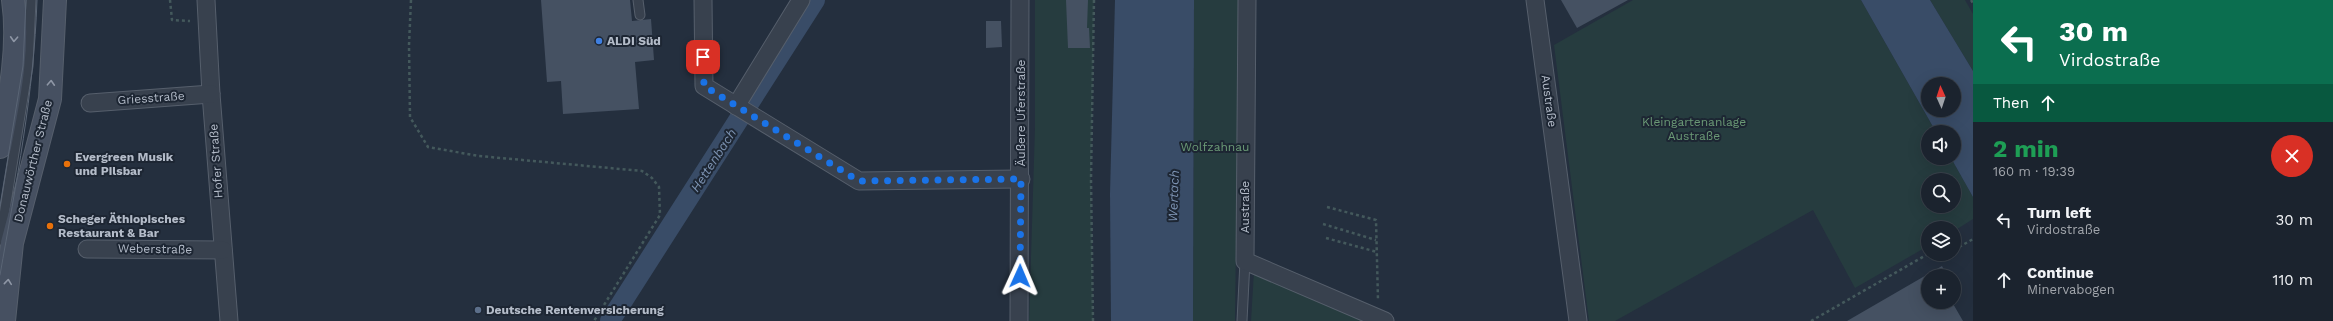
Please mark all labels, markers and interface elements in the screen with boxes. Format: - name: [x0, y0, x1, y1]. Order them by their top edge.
- text: 30 m: [2059, 15, 2128, 48]
- icon: left: [1993, 16, 2045, 68]
- place label: ALDI Süd: [607, 34, 661, 48]
- one-way arrow: [10, 36, 19, 42]
- marker: ALDI Süd: [594, 36, 604, 46]
- pin: [686, 40, 720, 74]
- icon: arrive: [692, 46, 714, 68]
- text: Virdostraße: [2059, 49, 2160, 70]
- street label: Äußere Uferstraße: [1014, 59, 1028, 167]
- street label: Austraße: [1538, 74, 1560, 128]
- north arrow: [1921, 77, 1961, 117]
- map controls: [1921, 77, 1961, 309]
- one-way arrow: [47, 80, 56, 86]
- street label: Griesstraße: [117, 89, 185, 107]
- icon: ahead: [2037, 92, 2059, 114]
- text: Then: [1993, 94, 2029, 112]
- street label: Donauwörther Straße: [11, 98, 55, 224]
- park label: Kleingartenanlage Austraße: [1642, 115, 1746, 143]
- street label: Hofer Straße: [206, 123, 226, 199]
- button: sound: [1921, 125, 1961, 165]
- water label: Hettenbach: [688, 126, 739, 195]
- text: 2 min: [1993, 135, 2059, 163]
- button: close: [2271, 135, 2313, 177]
- park label: Wolfzahnau: [1181, 140, 1249, 154]
- place label: Evergreen Musik und Pilsbar: [75, 150, 174, 178]
- marker: Evergreen Musik und Pilsbar: [62, 159, 72, 169]
- text: 160 m · 19:39: [1993, 164, 2075, 179]
- water label: Wertach: [1165, 170, 1182, 222]
- button: search: [1921, 173, 1961, 213]
- street label: Austraße: [1238, 181, 1252, 233]
- text: Turn left: [2027, 204, 2091, 222]
- icon: left: [1993, 209, 2015, 231]
- text: 30 m: [2276, 211, 2313, 229]
- place label: Scheger Äthiopisches Restaurant & Bar: [58, 212, 186, 240]
- marker: Scheger Äthiopisches Restaurant & Bar: [45, 221, 55, 231]
- button: layers: [1921, 221, 1961, 261]
- text: Virdostraße: [2027, 222, 2100, 237]
- street label: Weberstraße: [118, 241, 192, 257]
- position arrow: [999, 255, 1041, 297]
- text: Continue: [2027, 264, 2094, 282]
- button: +: [1921, 269, 1961, 309]
- icon: ahead: [1993, 269, 2015, 291]
- text: 110 m: [2273, 271, 2313, 289]
- one-way arrow: [3, 279, 12, 285]
- text: Minervabogen: [2027, 282, 2115, 297]
- place label: Deutsche Rentenversicherung: [486, 303, 664, 317]
- marker: Deutsche Rentenversicherung: [473, 305, 483, 315]

